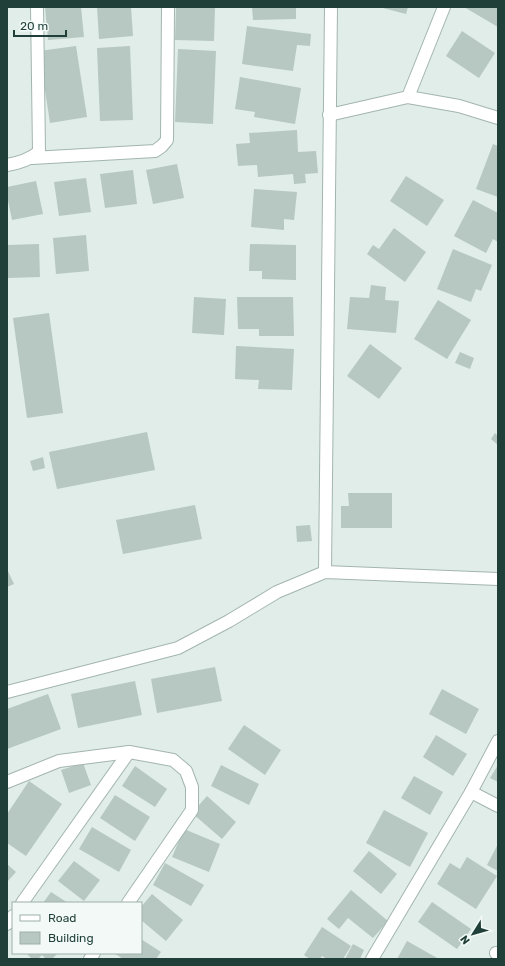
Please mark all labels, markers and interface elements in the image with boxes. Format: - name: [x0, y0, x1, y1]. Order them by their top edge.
- scale bar: [14, 12, 66, 38]
- text: 20 m: [20, 19, 48, 33]
- legend: [12, 902, 142, 954]
- text: Road: [48, 911, 76, 925]
- north arrow: [453, 914, 493, 954]
- text: Building: [48, 931, 94, 945]
- text: N: [458, 933, 473, 947]

